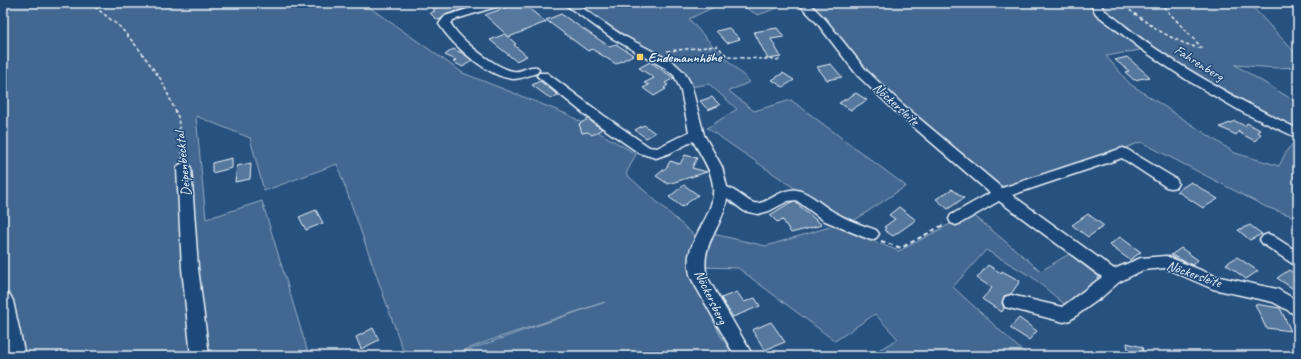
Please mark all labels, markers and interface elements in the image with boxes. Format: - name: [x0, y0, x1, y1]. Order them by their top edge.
- street label: Fahrenberg: [1171, 41, 1228, 85]
- place label: Endemannhöhe: [648, 49, 723, 66]
- marker: Endemannhöhe: [635, 52, 645, 62]
- street label: Nöckersleite: [869, 79, 924, 130]
- street label: Deipenbecktal: [171, 128, 195, 197]
- street label: Nöckersleite: [1165, 257, 1225, 292]
- street label: Nöckersberg: [691, 267, 732, 328]

